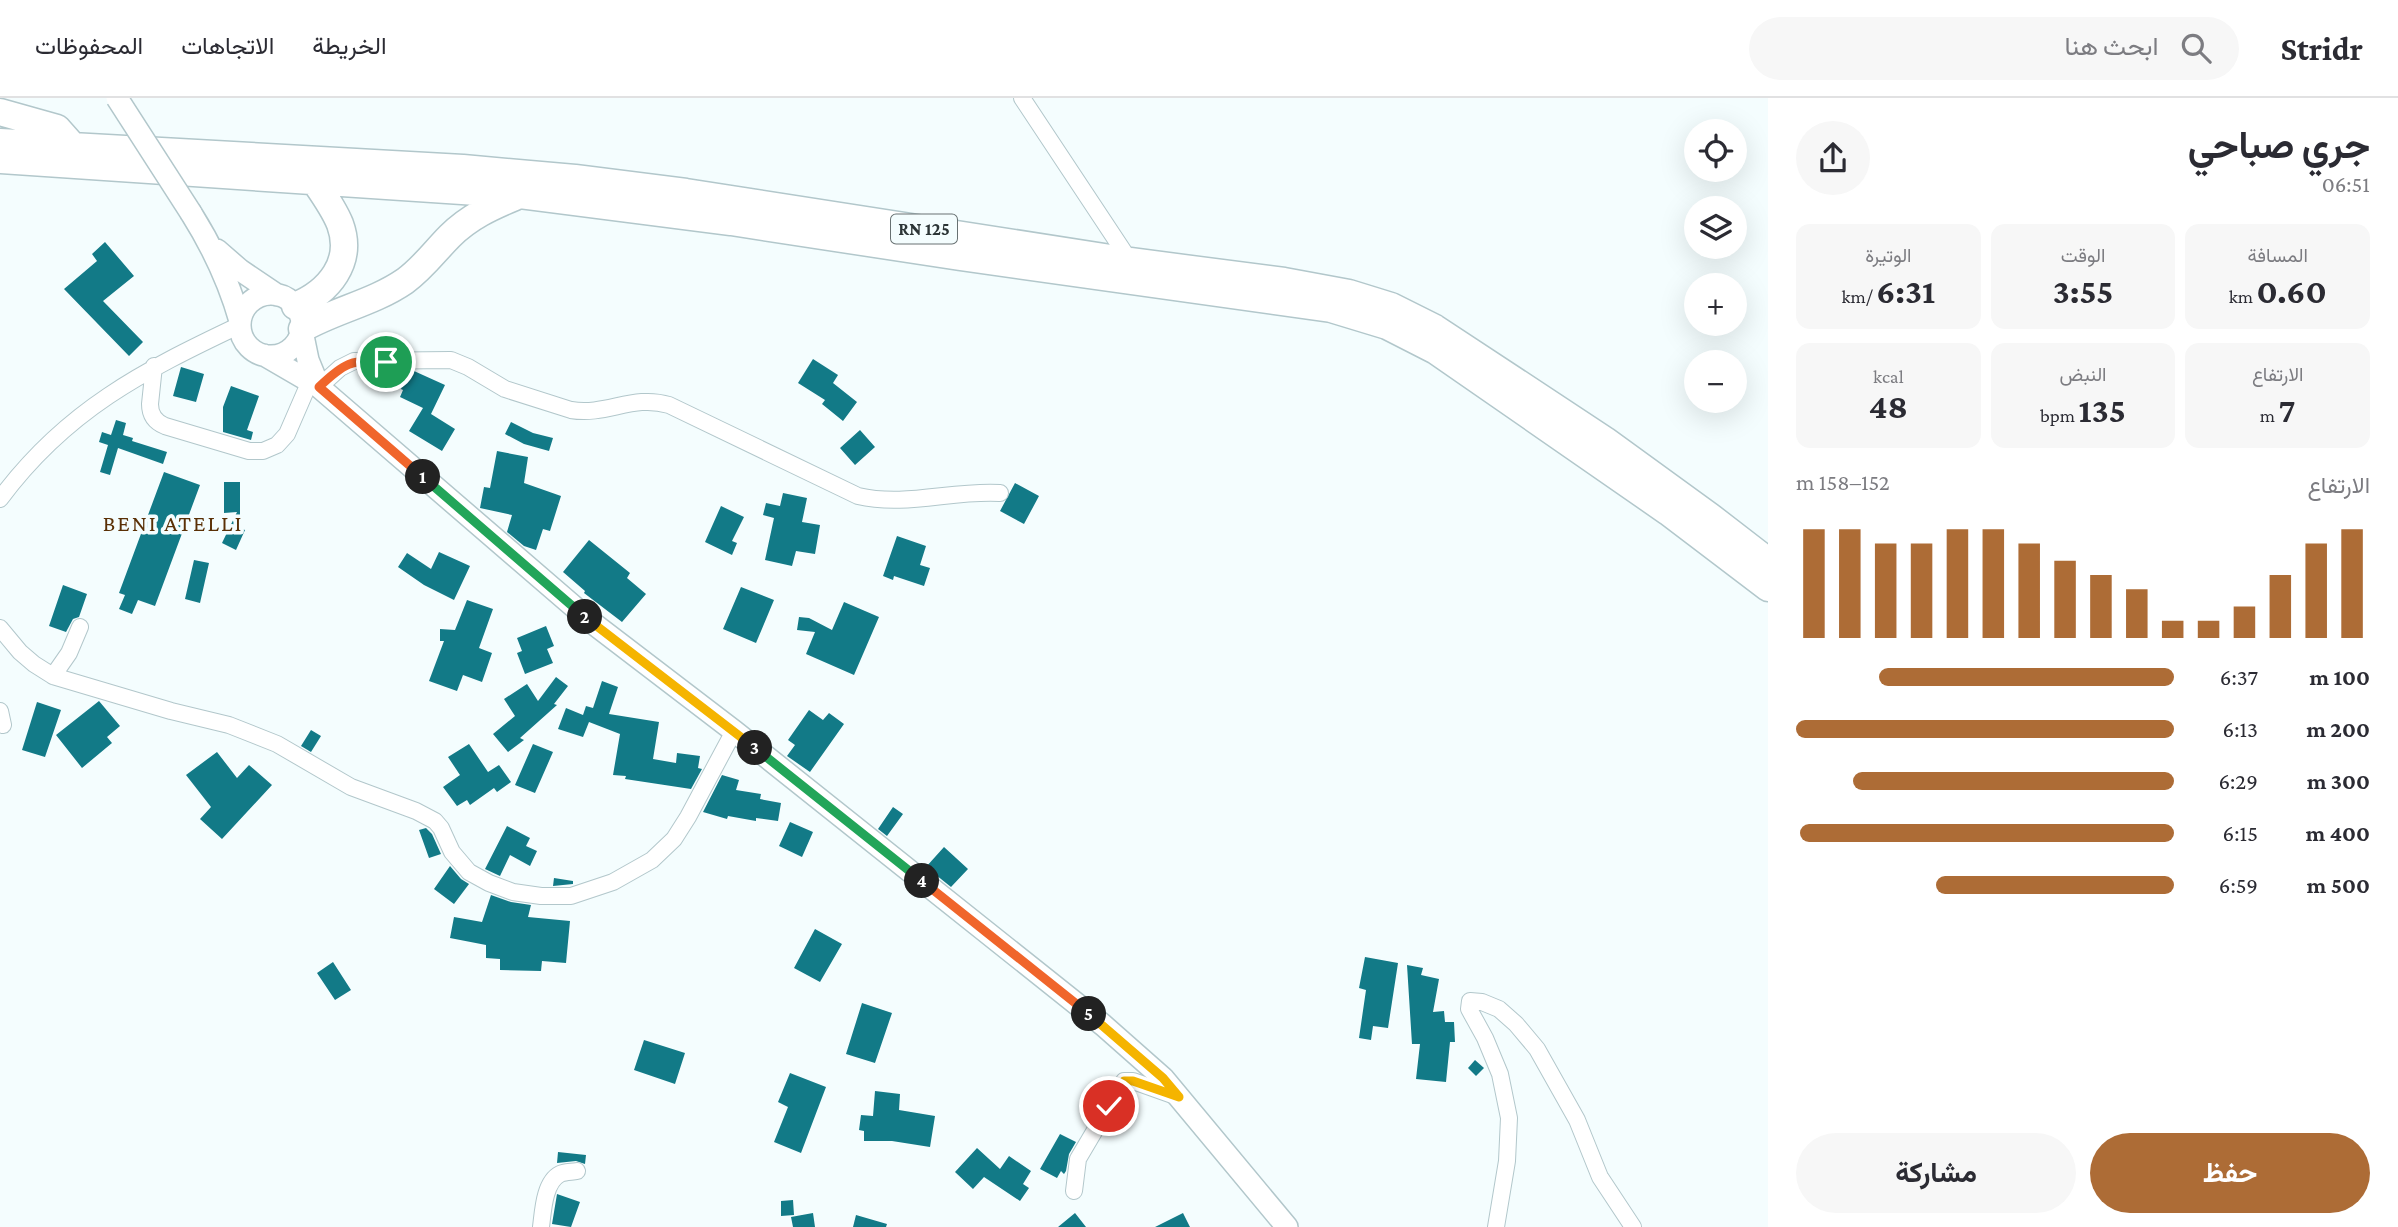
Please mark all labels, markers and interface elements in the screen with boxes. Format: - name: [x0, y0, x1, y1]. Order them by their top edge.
- search box: [1749, 17, 2239, 80]
- icon: search: [2177, 29, 2215, 67]
- text: Stridr: [2281, 30, 2363, 67]
- text: المحفوظات: [35, 32, 143, 59]
- text: الاتجاهات: [181, 32, 274, 59]
- text: الخريطة: [312, 32, 387, 59]
- text: ابحث هنا: [2064, 32, 2159, 61]
- map controls: [1684, 119, 1747, 413]
- button: locate: [1684, 119, 1747, 182]
- button: share: [1796, 121, 1870, 195]
- text: جري صباحي: [2188, 124, 2370, 166]
- text: 06:51: [2322, 171, 2370, 197]
- button: layers: [1684, 196, 1747, 259]
- road number: RN 125: [891, 214, 957, 244]
- text: الوتيرة: [1865, 245, 1912, 266]
- text: الوقت: [2061, 245, 2105, 266]
- text: المسافة: [2248, 245, 2308, 266]
- text: 6:31: [1876, 272, 1935, 311]
- text: 3:55: [2053, 272, 2113, 311]
- text: 0.60: [2257, 272, 2327, 311]
- button: +: [1684, 273, 1747, 336]
- text: /km: [1841, 286, 1876, 307]
- text: km: [2229, 286, 2257, 307]
- pin: [356, 332, 416, 392]
- icon: arrive: [367, 343, 405, 381]
- button: −: [1684, 350, 1747, 413]
- text: النبض: [2060, 364, 2107, 385]
- text: الارتفاع: [2252, 364, 2303, 385]
- text: kcal: [1873, 366, 1904, 387]
- text: 48: [1869, 387, 1908, 426]
- text: 135: [2079, 391, 2126, 430]
- text: 7: [2279, 391, 2296, 430]
- text: bpm: [2040, 405, 2079, 426]
- text: m: [2260, 405, 2279, 426]
- pin: 1: [406, 460, 440, 494]
- text: 1: [419, 466, 426, 487]
- text: 152–158 m: [1796, 469, 1890, 495]
- text: الارتفاع: [2308, 472, 2370, 498]
- district label: BENI ATELLI: [103, 510, 243, 536]
- pin: 2: [568, 600, 602, 634]
- text: 2: [580, 606, 589, 627]
- text: 6:37: [2220, 664, 2258, 690]
- text: 100 m: [2310, 664, 2370, 690]
- text: 6:13: [2223, 716, 2258, 742]
- text: 200 m: [2306, 716, 2370, 742]
- pin: 3: [738, 730, 772, 766]
- text: 3: [750, 737, 759, 758]
- text: 6:29: [2218, 768, 2258, 794]
- text: 300 m: [2307, 768, 2370, 794]
- text: 6:15: [2223, 820, 2258, 846]
- text: 400 m: [2306, 820, 2370, 846]
- pin: 4: [904, 864, 940, 898]
- text: 4: [916, 870, 927, 891]
- text: 6:59: [2219, 872, 2258, 898]
- text: 500 m: [2307, 872, 2370, 898]
- pin: 5: [1072, 996, 1106, 1032]
- text: 5: [1084, 1003, 1093, 1024]
- pin: [1079, 1076, 1139, 1136]
- icon: check: [1090, 1087, 1128, 1125]
- button: مشاركة: [1796, 1133, 2076, 1213]
- button: حفظ: [2090, 1133, 2370, 1213]

